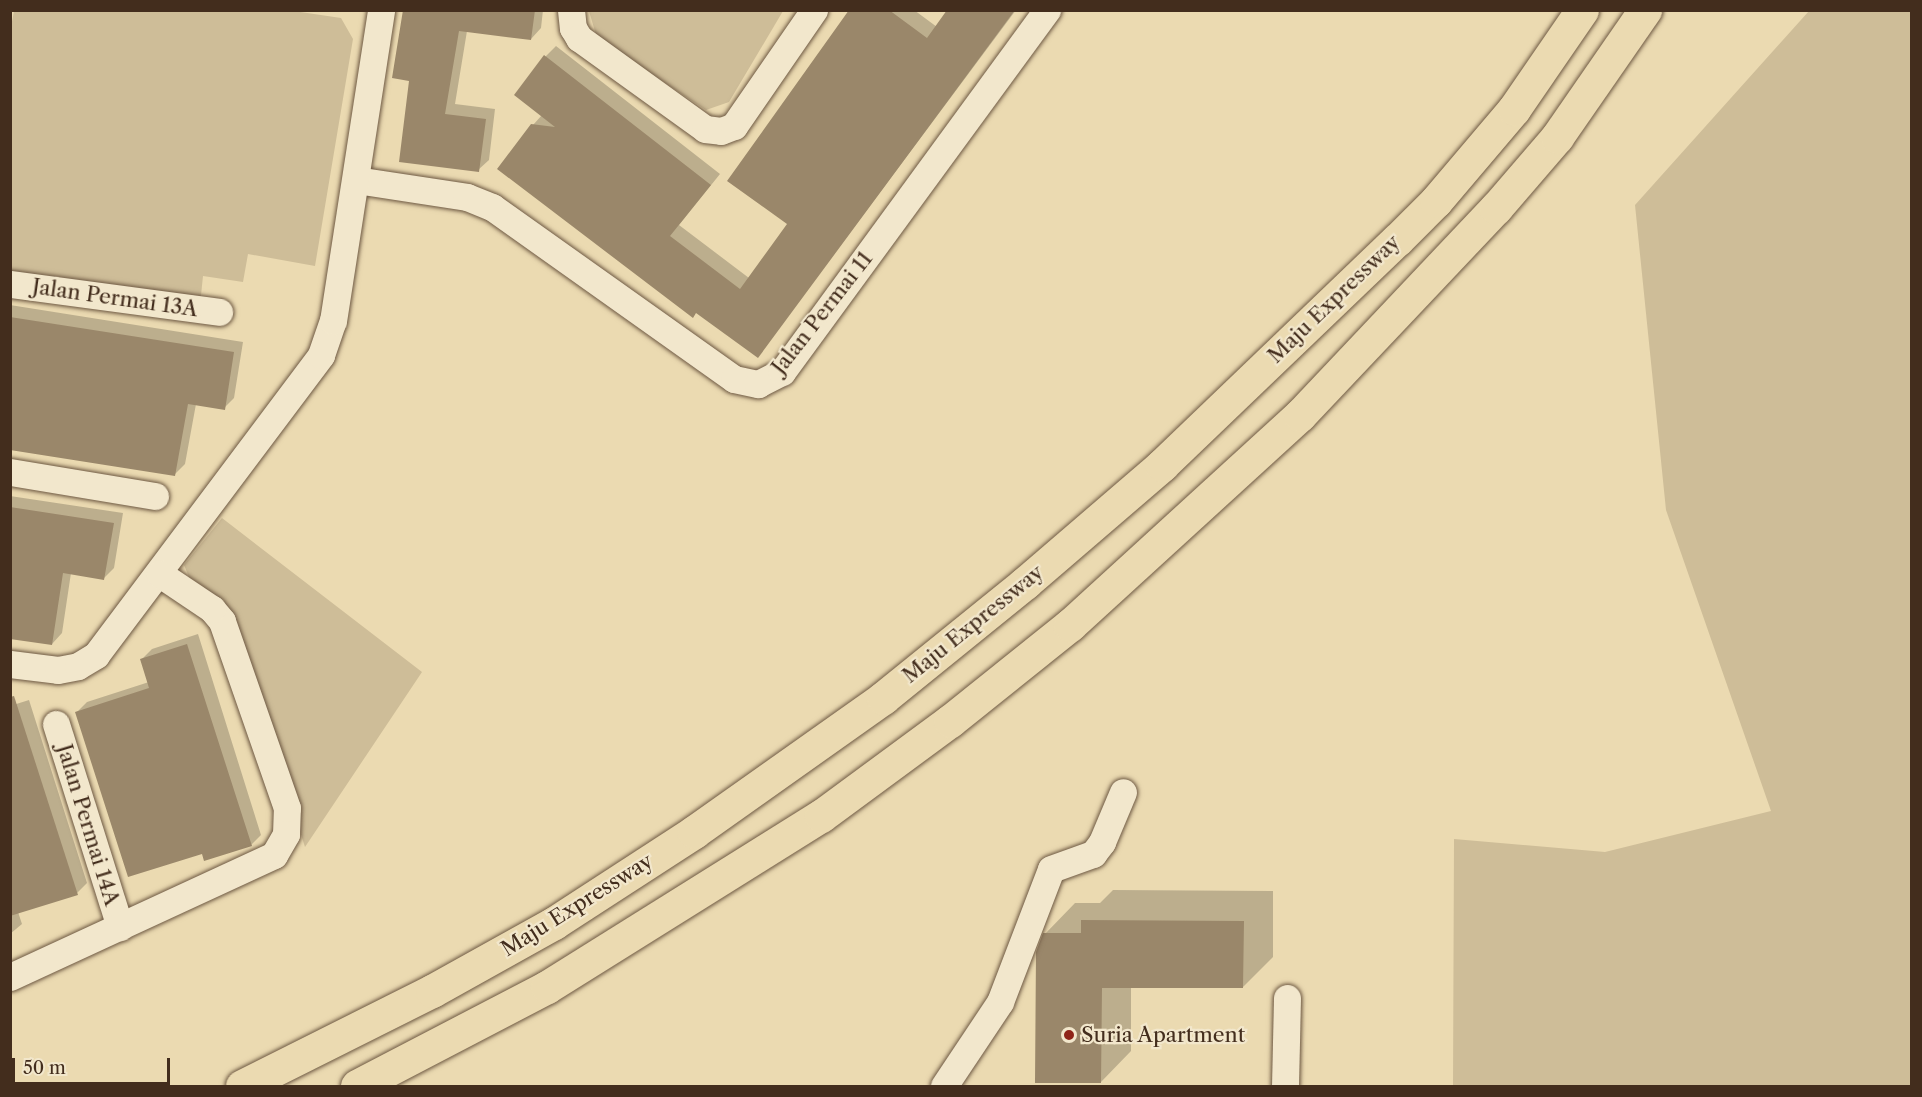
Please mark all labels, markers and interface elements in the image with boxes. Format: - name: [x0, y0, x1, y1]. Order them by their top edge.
- street label: Maju Expressway: [1263, 230, 1405, 368]
- street label: Jalan Permai 11: [766, 247, 878, 379]
- street label: Jalan Permai 13A: [31, 274, 199, 322]
- street label: Maju Expressway: [898, 560, 1048, 688]
- street label: Jalan Permai 14A: [51, 741, 125, 909]
- street label: Maju Expressway: [497, 848, 657, 962]
- place label: Suria Apartment: [1081, 1022, 1246, 1048]
- marker: Suria Apartment: [1062, 1028, 1076, 1042]
- scale bar: [15, 1046, 172, 1084]
- text: 50 m: [23, 1057, 66, 1079]

